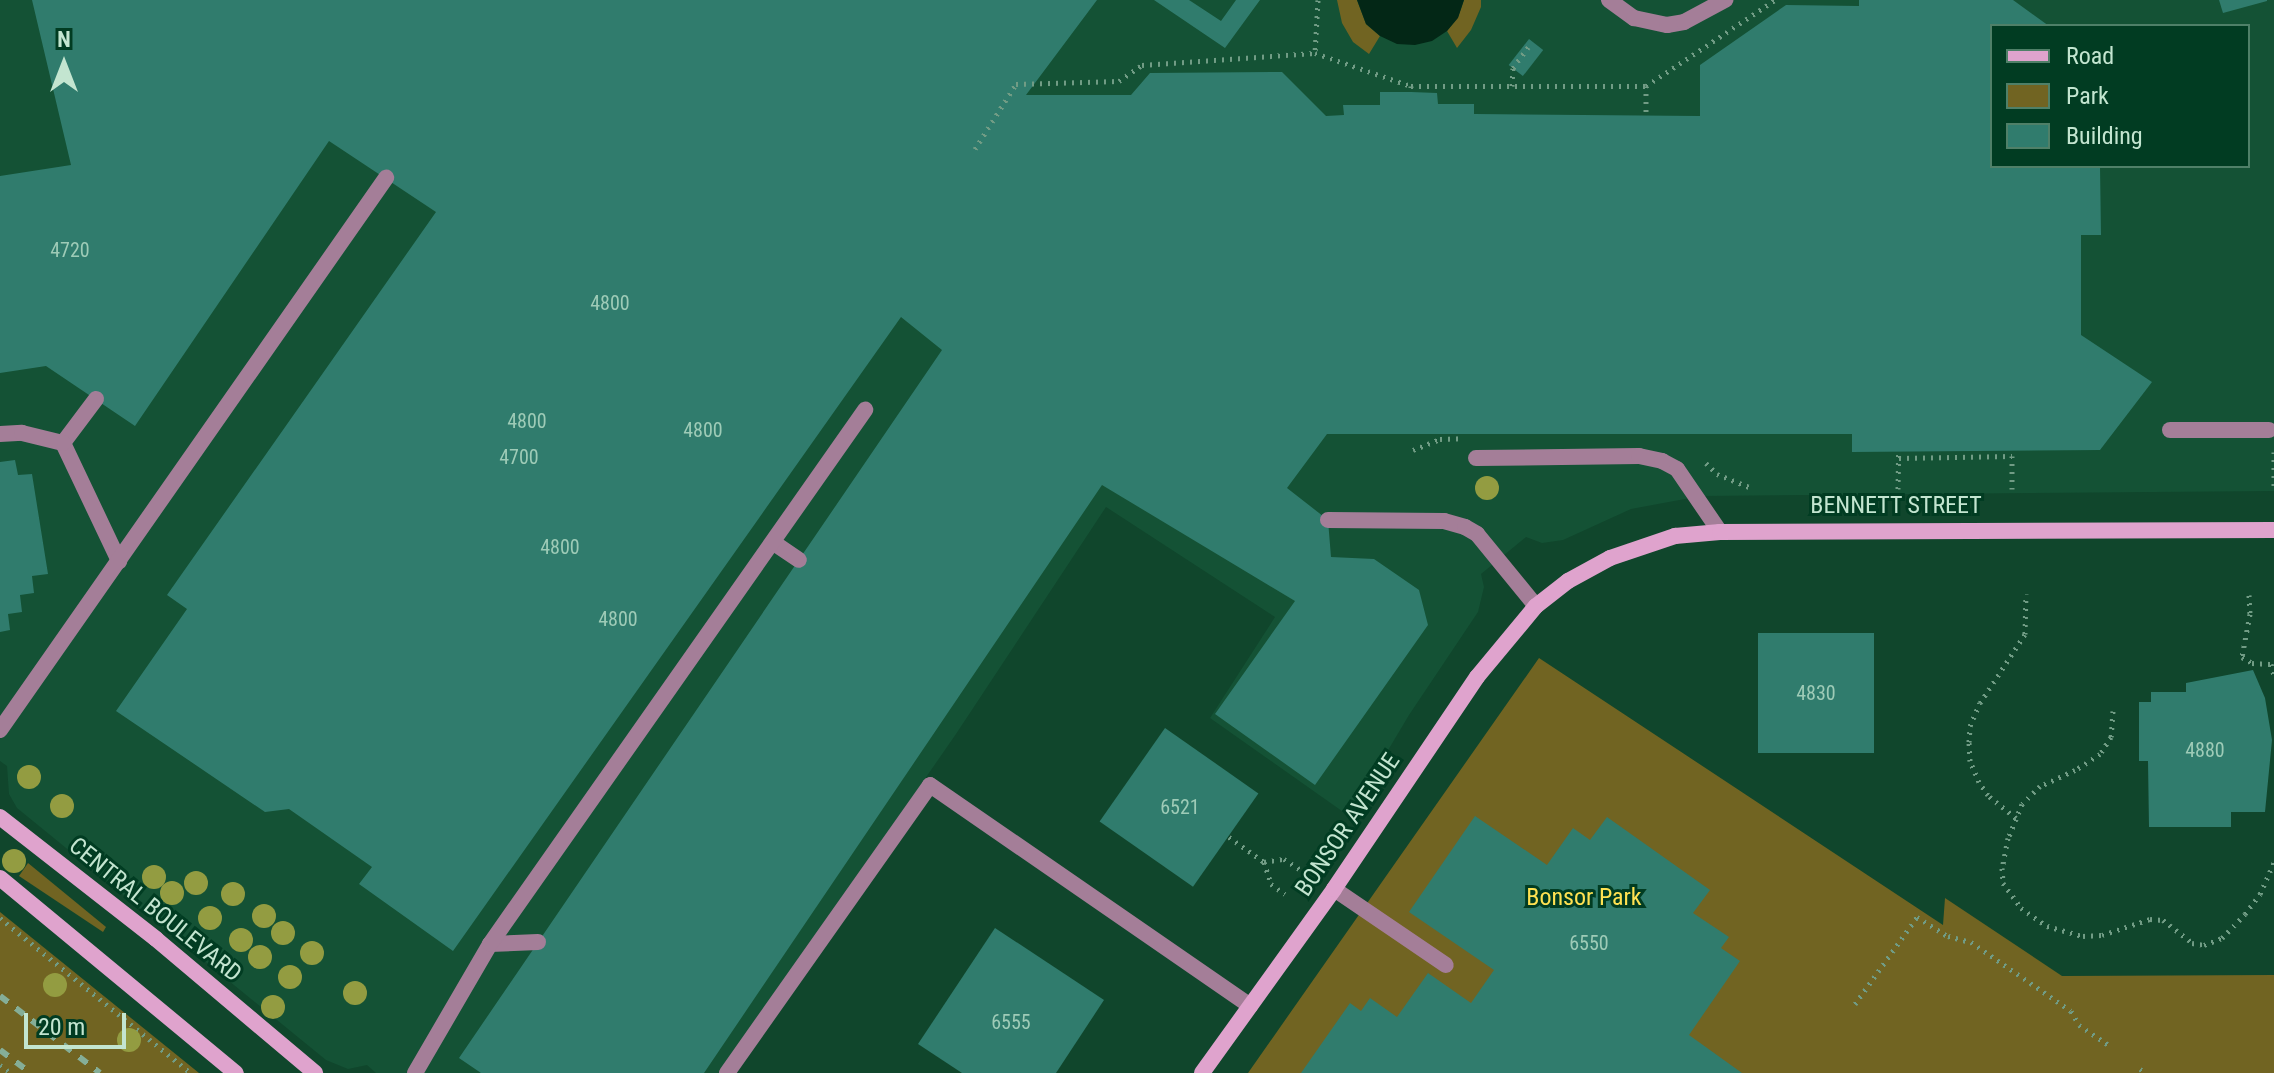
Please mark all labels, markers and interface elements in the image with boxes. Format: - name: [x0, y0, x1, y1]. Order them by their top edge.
- north arrow: [24, 24, 104, 104]
- legend: [1990, 24, 2250, 168]
- text: N: [57, 27, 71, 52]
- text: Road: [2066, 42, 2114, 70]
- text: Park: [2066, 82, 2109, 110]
- text: Building: [2066, 122, 2143, 150]
- house number: 4720: [50, 238, 90, 262]
- house number: 4800: [590, 291, 630, 315]
- house number: 4800: [507, 409, 547, 433]
- house number: 4800: [683, 418, 723, 442]
- house number: 4700: [499, 445, 539, 469]
- street label: BENNETT STREET: [1810, 492, 1982, 520]
- house number: 4800: [540, 535, 580, 559]
- house number: 4800: [598, 607, 638, 631]
- house number: 4830: [1796, 681, 1836, 705]
- house number: 4880: [2185, 738, 2225, 762]
- street label: BONSOR AVENUE: [1290, 748, 1406, 902]
- house number: 6521: [1160, 795, 1200, 819]
- street label: CENTRAL BOULEVARD: [63, 832, 247, 988]
- park label: Bonsor Park: [1526, 884, 1642, 912]
- house number: 6550: [1569, 931, 1609, 955]
- scale bar: [28, 997, 130, 1047]
- house number: 6555: [991, 1010, 1031, 1034]
- text: 20 m: [38, 1013, 85, 1041]

